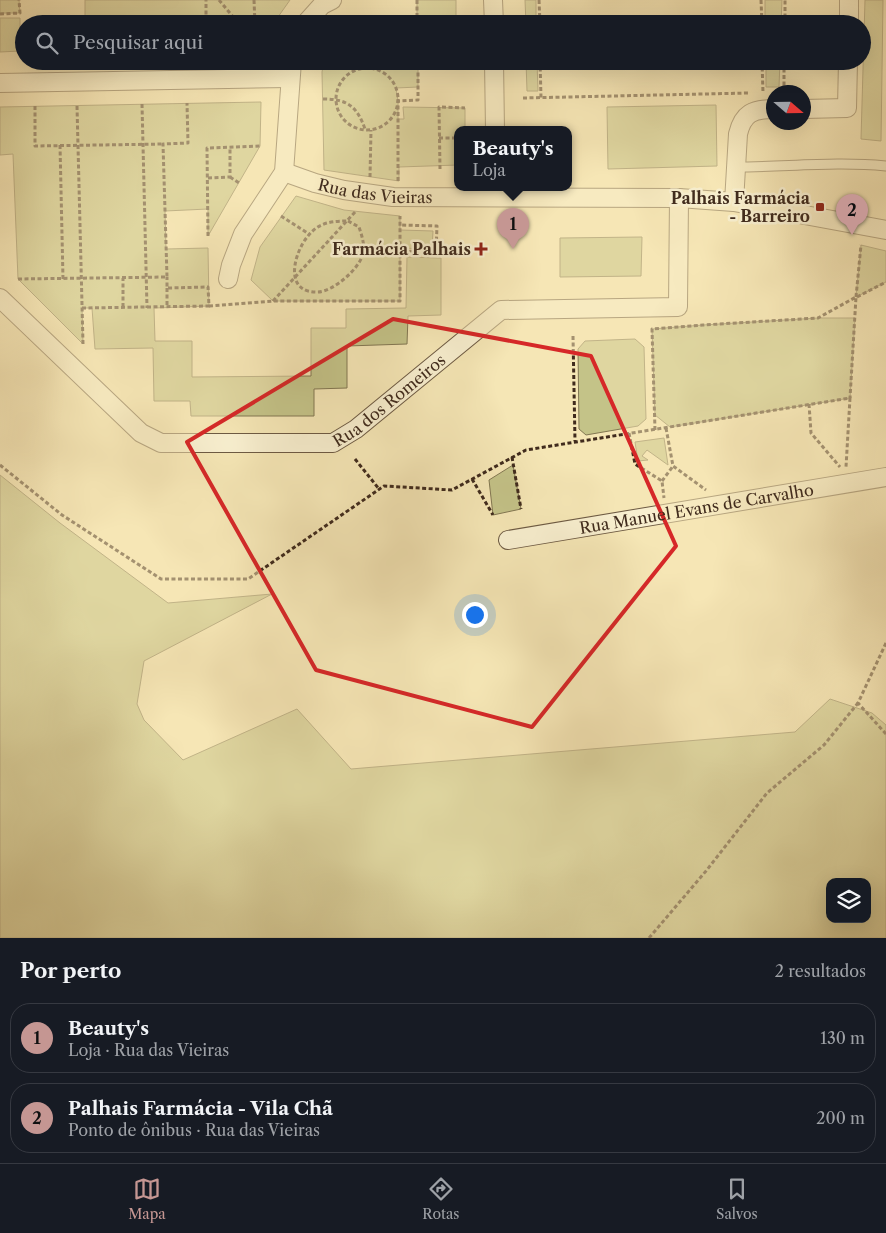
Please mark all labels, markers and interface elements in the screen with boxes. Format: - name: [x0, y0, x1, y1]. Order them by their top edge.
- search box: [15, 15, 871, 70]
- icon: search: [33, 29, 61, 57]
- text: Pesquisar aqui: [73, 31, 203, 54]
- north arrow: [766, 85, 811, 130]
- popup: [454, 126, 572, 191]
- text: Beauty's: [472, 137, 554, 160]
- text: Loja: [472, 160, 506, 180]
- street label: Rua das Vieiras: [316, 174, 432, 207]
- place label: Palhais Farmácia - Barreiro: [671, 188, 811, 226]
- pin: 2: [836, 194, 868, 235]
- marker: Palhais Farmácia - Barreiro: [814, 201, 826, 213]
- pin: 1: [497, 208, 529, 249]
- place label: Farmácia Palhais: [332, 239, 471, 259]
- marker: Farmácia Palhais: [475, 243, 487, 255]
- street label: Rua dos Romeiros: [329, 350, 449, 451]
- street label: Rua Manuel Evans de Carvalho: [578, 479, 815, 538]
- your location: [462, 602, 488, 628]
- map controls: [826, 878, 871, 923]
- button: layers: [826, 878, 871, 923]
- text: Por perto: [20, 958, 121, 983]
- text: 2 resultados: [775, 961, 866, 981]
- text: Beauty's: [68, 1017, 149, 1040]
- text: 1: [33, 1028, 41, 1048]
- text: 130 m: [820, 1028, 865, 1048]
- text: Loja · Rua das Vieiras: [68, 1040, 229, 1060]
- text: Palhais Farmácia - Vila Chã: [68, 1097, 333, 1120]
- text: 2: [32, 1108, 42, 1128]
- text: 200 m: [816, 1108, 865, 1128]
- text: Ponto de ônibus · Rua das Vieiras: [68, 1120, 320, 1140]
- tab: Mapa: [128, 1175, 166, 1223]
- tab: Rotas: [422, 1175, 459, 1223]
- tab: Salvos: [716, 1175, 758, 1223]

